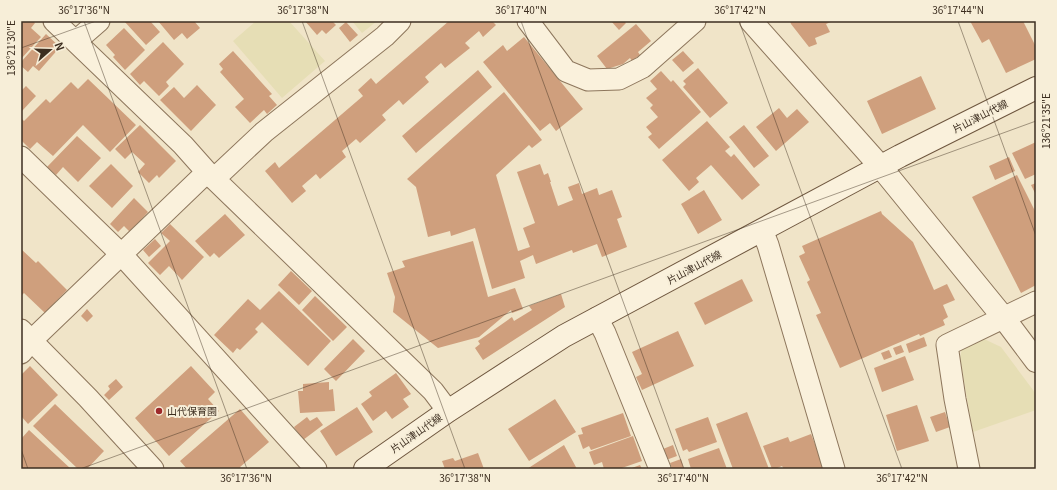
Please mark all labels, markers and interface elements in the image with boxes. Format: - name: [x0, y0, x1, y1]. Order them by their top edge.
- text: 36°17'36"N: [58, 2, 110, 17]
- text: 36°17'38"N: [277, 2, 329, 17]
- text: 36°17'40"N: [495, 2, 547, 17]
- text: 36°17'42"N: [714, 2, 766, 17]
- text: 36°17'44"N: [932, 2, 984, 17]
- text: 136°21'30"E: [3, 20, 18, 76]
- north arrow: [30, 30, 70, 70]
- text: N: [51, 40, 69, 53]
- text: 136°21'35"E: [1038, 93, 1053, 149]
- street label: 片山津山代線: [950, 95, 1010, 136]
- street label: 片山津山代線: [664, 246, 724, 287]
- place label: 山代保育園: [167, 403, 217, 418]
- marker: 山代保育園: [154, 406, 164, 416]
- street label: 片山津山代線: [387, 409, 445, 456]
- text: 36°17'36"N: [220, 470, 272, 485]
- text: 36°17'38"N: [439, 470, 491, 485]
- text: 36°17'40"N: [657, 470, 709, 485]
- text: 36°17'42"N: [876, 470, 928, 485]

